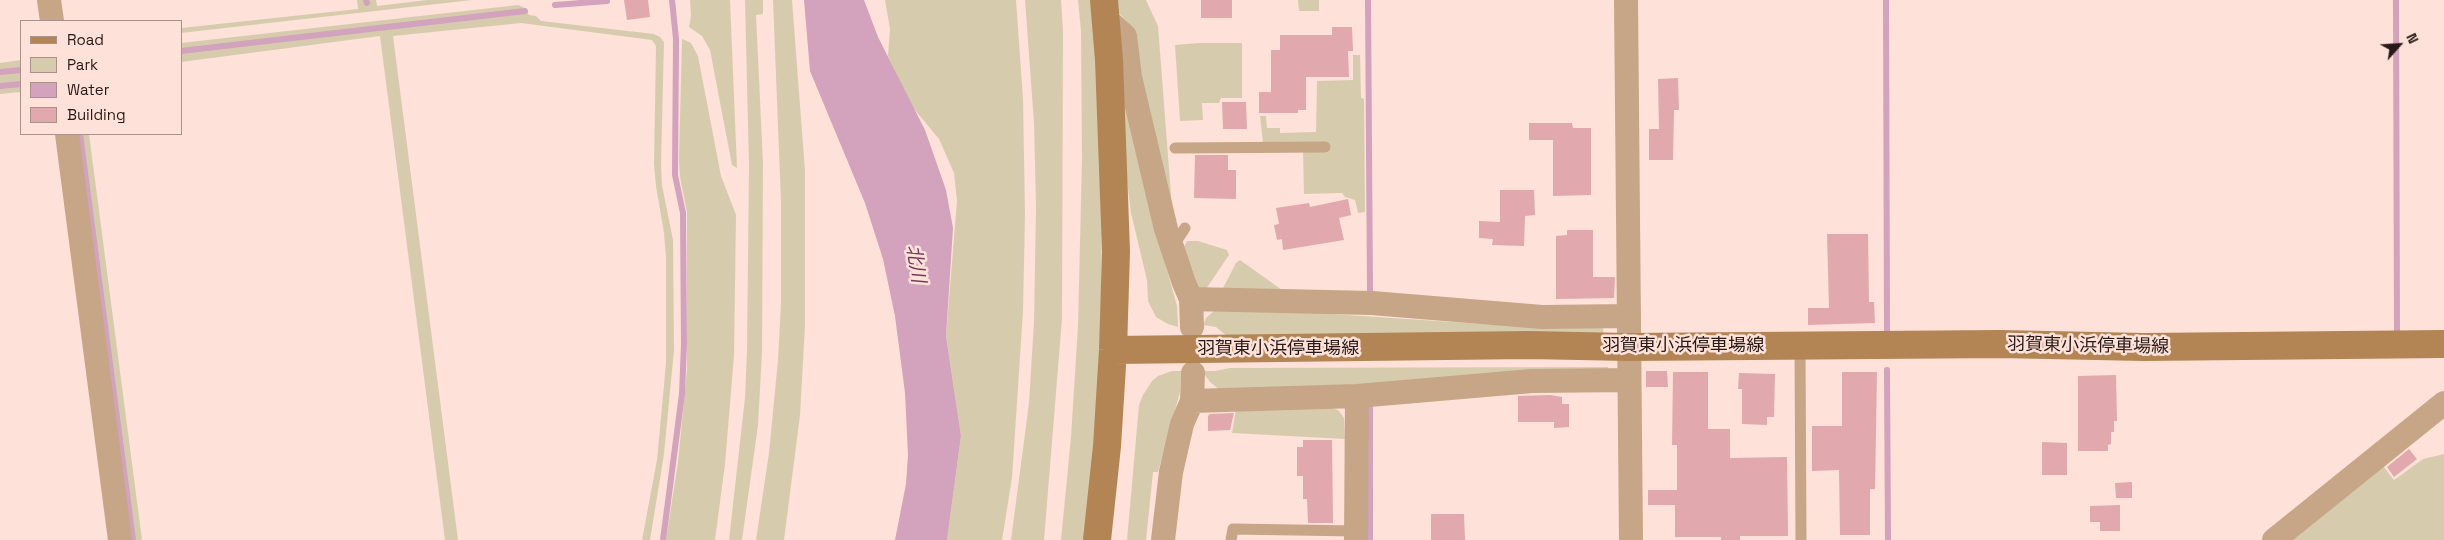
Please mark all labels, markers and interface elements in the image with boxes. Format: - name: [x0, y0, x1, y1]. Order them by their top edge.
- legend: [20, 20, 182, 135]
- north arrow: [2374, 20, 2424, 70]
- text: Road: [67, 30, 104, 49]
- text: N: [2402, 30, 2423, 47]
- text: Park: [67, 55, 98, 74]
- text: Water: [67, 80, 109, 99]
- text: Building: [67, 105, 126, 124]
- water label: 北川: [901, 243, 929, 285]
- street label: 羽賀東小浜停車場線: [2007, 334, 2169, 358]
- street label: 羽賀東小浜停車場線: [1602, 335, 1764, 357]
- street label: 羽賀東小浜停車場線: [1197, 338, 1359, 360]

